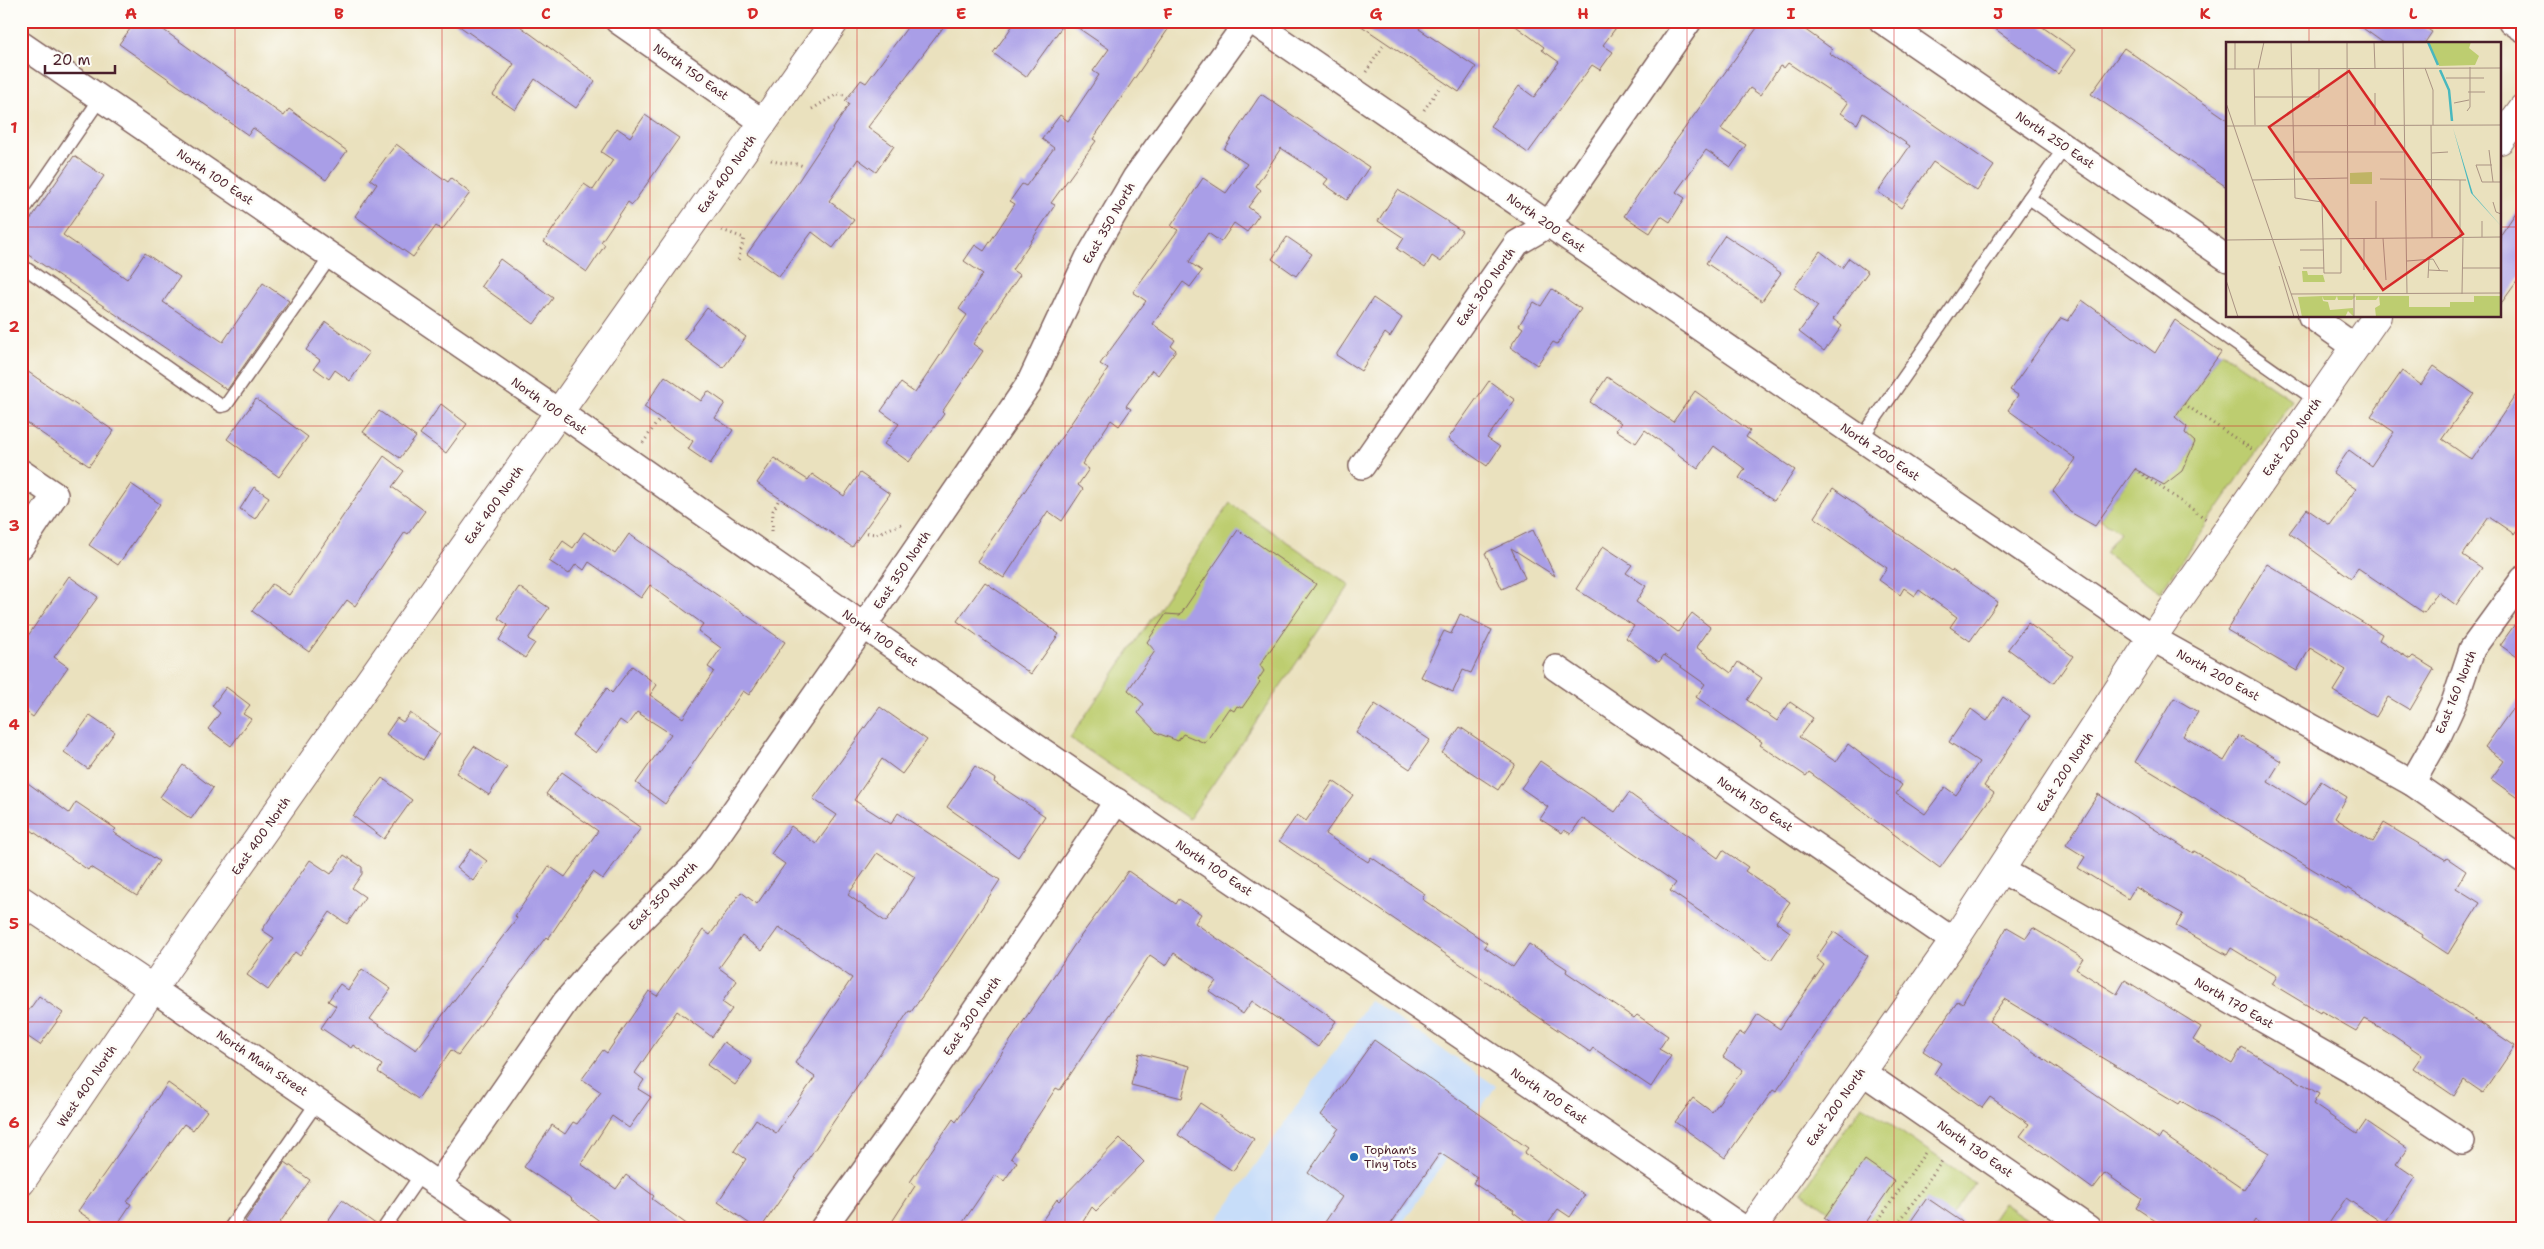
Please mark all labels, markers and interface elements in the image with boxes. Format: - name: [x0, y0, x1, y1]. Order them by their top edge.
- text: A: [125, 3, 137, 24]
- text: B: [334, 3, 344, 24]
- text: C: [541, 3, 551, 24]
- text: D: [747, 3, 759, 24]
- text: E: [956, 3, 966, 24]
- text: F: [1163, 3, 1173, 24]
- text: G: [1370, 3, 1383, 24]
- text: H: [1577, 3, 1589, 24]
- text: I: [1787, 3, 1796, 24]
- text: J: [1993, 3, 2003, 24]
- text: K: [2200, 3, 2211, 24]
- text: L: [2409, 3, 2418, 24]
- street label: North 150 East: [650, 40, 732, 104]
- scale bar: [45, 42, 115, 74]
- inset map: [2226, 42, 2502, 318]
- text: 20 m: [52, 50, 91, 70]
- street label: North 250 East: [2013, 108, 2097, 172]
- text: 1: [10, 117, 18, 138]
- street label: East 400 North: [694, 131, 760, 217]
- street label: North 100 East: [174, 145, 256, 209]
- street label: East 350 North: [1079, 179, 1139, 267]
- street label: North 200 East: [1503, 190, 1589, 256]
- street label: East 300 North: [1453, 244, 1519, 330]
- text: 2: [8, 316, 20, 337]
- street label: North 100 East: [508, 374, 590, 438]
- street label: East 200 North: [2259, 394, 2325, 480]
- street label: North 200 East: [1837, 419, 1923, 485]
- street label: East 400 North: [461, 462, 527, 548]
- text: 3: [8, 515, 20, 536]
- street label: East 350 North: [870, 528, 934, 612]
- street label: North 100 East: [839, 606, 921, 670]
- street label: North 200 East: [2174, 646, 2262, 704]
- street label: East 160 North: [2432, 648, 2480, 736]
- text: 4: [8, 714, 20, 735]
- street label: East 200 North: [2033, 729, 2097, 815]
- street label: North 150 East: [1714, 773, 1796, 835]
- street label: East 400 North: [228, 793, 294, 879]
- street label: North 100 East: [1173, 836, 1255, 900]
- street label: East 350 North: [625, 858, 701, 934]
- text: 5: [9, 913, 19, 934]
- street label: East 300 North: [939, 973, 1005, 1059]
- street label: North 170 East: [2192, 974, 2276, 1032]
- street label: North Main Street: [213, 1026, 311, 1100]
- street label: West 400 North: [54, 1042, 120, 1130]
- street label: North 100 East: [1508, 1064, 1590, 1128]
- street label: East 200 North: [1803, 1064, 1869, 1150]
- text: 6: [8, 1112, 20, 1133]
- street label: North 130 East: [1934, 1117, 2016, 1181]
- place label: Topham's Tiny Tots: [1364, 1142, 1417, 1172]
- marker: Topham's Tiny Tots: [1348, 1151, 1360, 1163]

